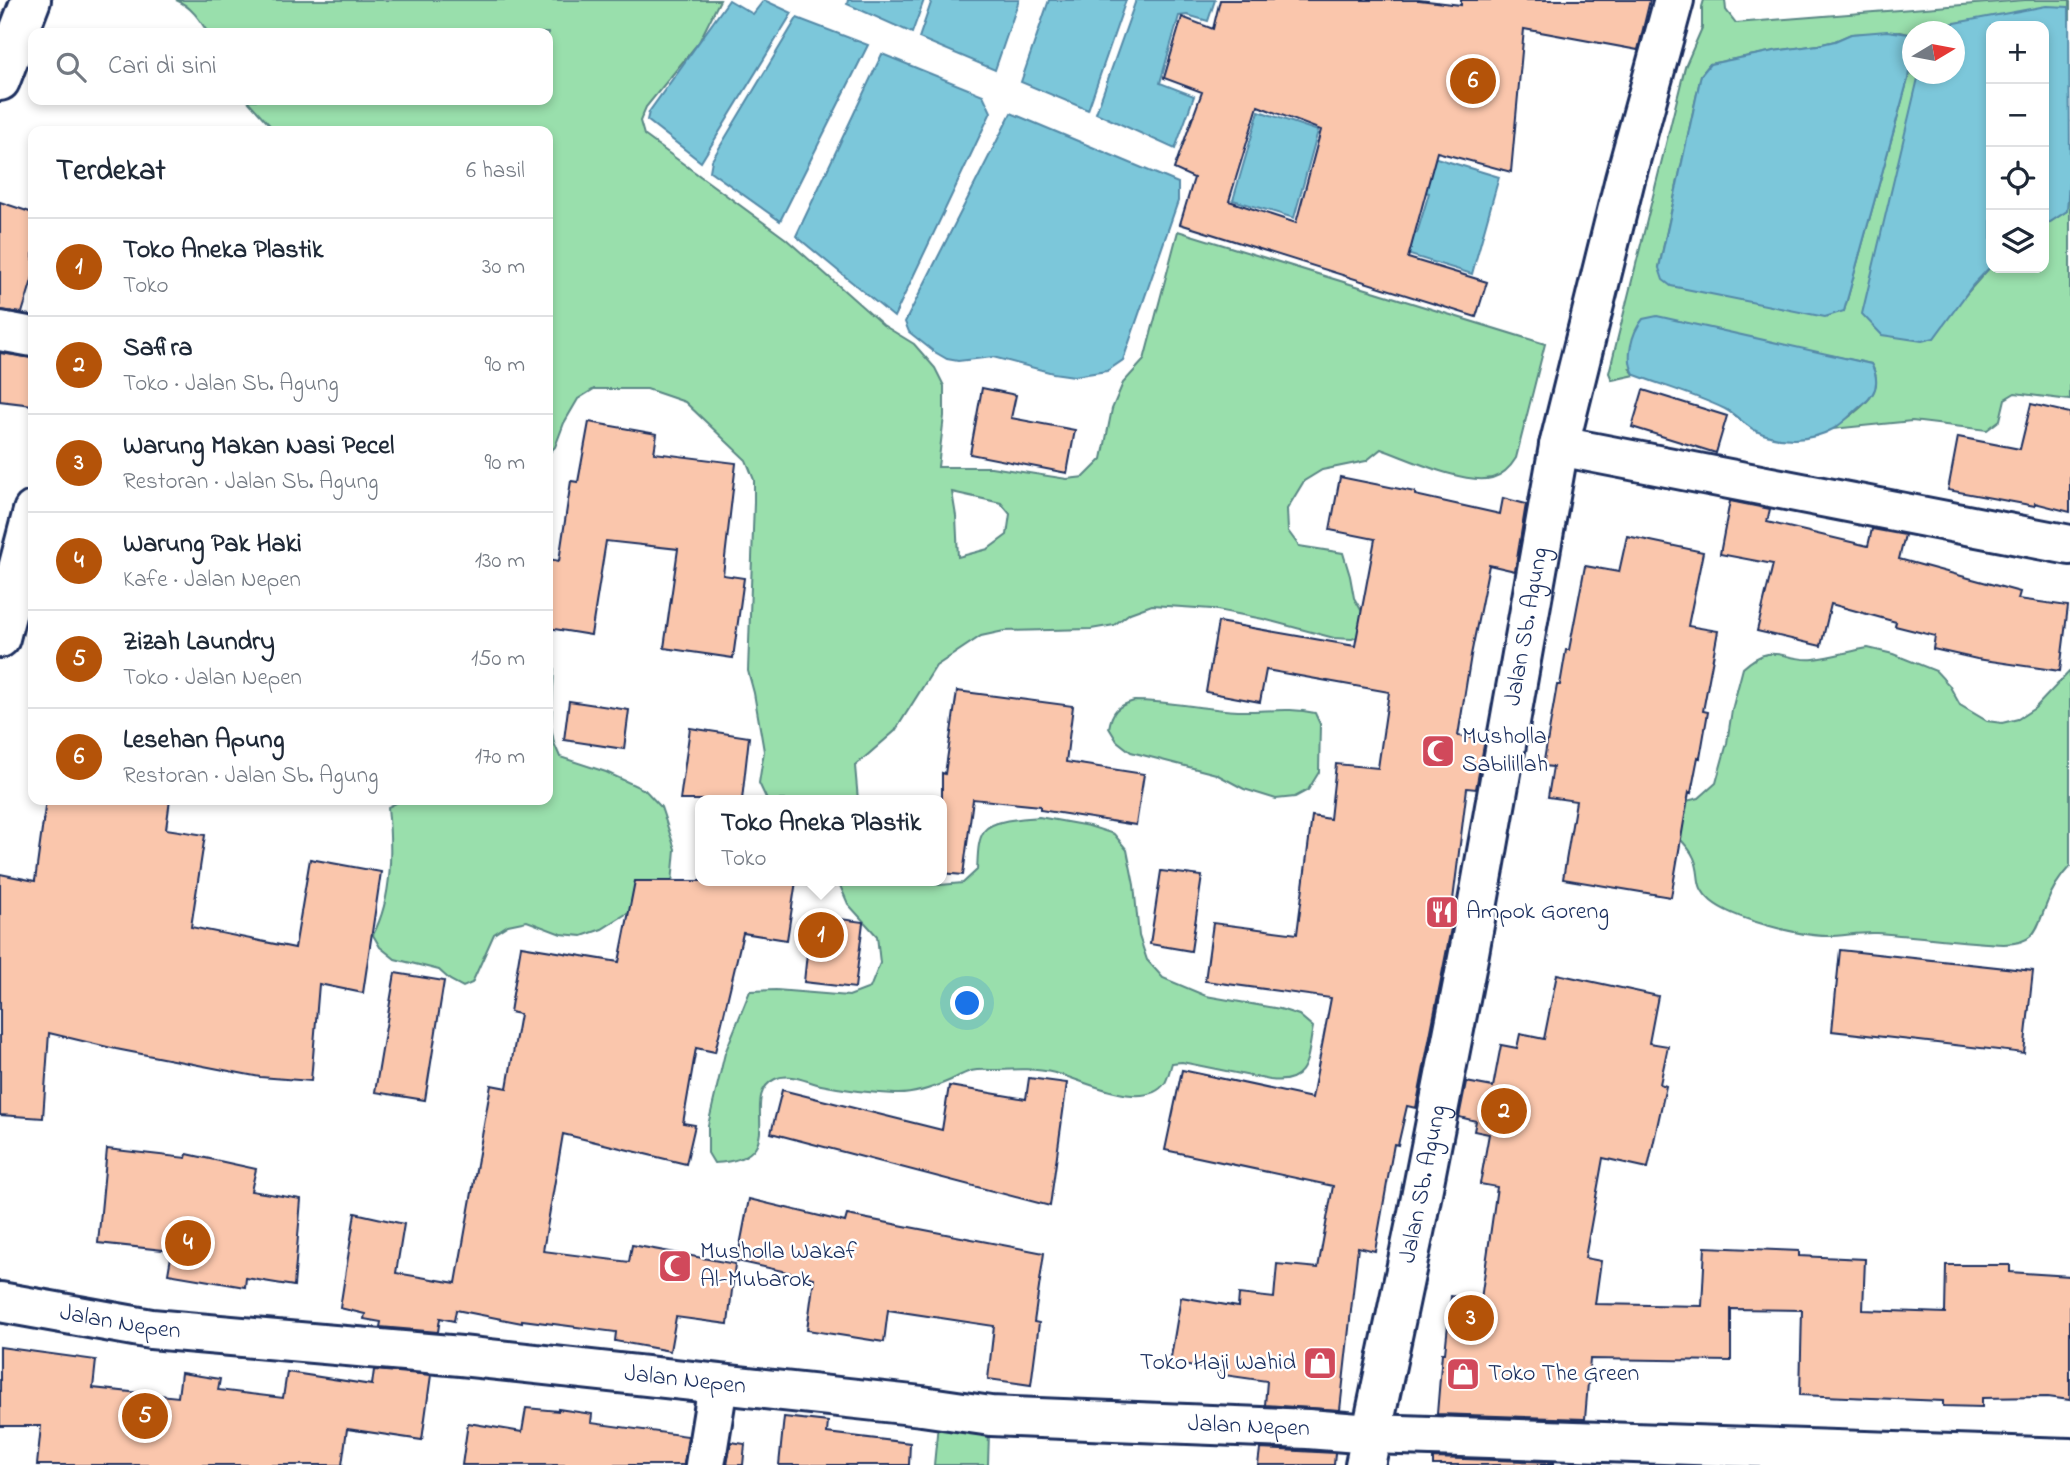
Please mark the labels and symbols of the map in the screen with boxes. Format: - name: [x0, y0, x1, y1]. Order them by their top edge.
- north arrow: [1902, 21, 1965, 84]
- pin: 6: [1450, 55, 1496, 107]
- street label: Jalan Sb. Agung: [1496, 545, 1558, 709]
- place label: Musholla Sabilillah: [1462, 720, 1548, 783]
- mosque icon: Musholla Sabilillah: [1419, 732, 1457, 770]
- restaurant icon: Ampok Goreng: [1423, 893, 1461, 931]
- place label: Ampok Goreng: [1466, 895, 1609, 930]
- pin: 1: [798, 909, 844, 961]
- your location: [950, 986, 984, 1020]
- pin: 2: [1481, 1085, 1527, 1137]
- street label: Jalan Sb. Agung: [1390, 1102, 1456, 1266]
- pin: 4: [165, 1217, 211, 1269]
- place label: Musholla Wakaf Al-Mubarok: [700, 1235, 858, 1298]
- mosque icon: Musholla Wakaf Al-Mubarok: [656, 1247, 694, 1285]
- pin: 3: [1448, 1292, 1494, 1344]
- street label: Jalan Nepen: [57, 1295, 182, 1349]
- shop icon: Toko Haji Wahid: [1301, 1344, 1339, 1382]
- place label: Toko Haji Wahid: [1140, 1346, 1297, 1381]
- shop icon: Toko The Green: [1444, 1355, 1482, 1393]
- street label: Jalan Nepen: [622, 1356, 748, 1404]
- place label: Toko The Green: [1488, 1357, 1639, 1392]
- pin: 5: [122, 1390, 168, 1442]
- street label: Jalan Nepen: [1187, 1407, 1311, 1447]

